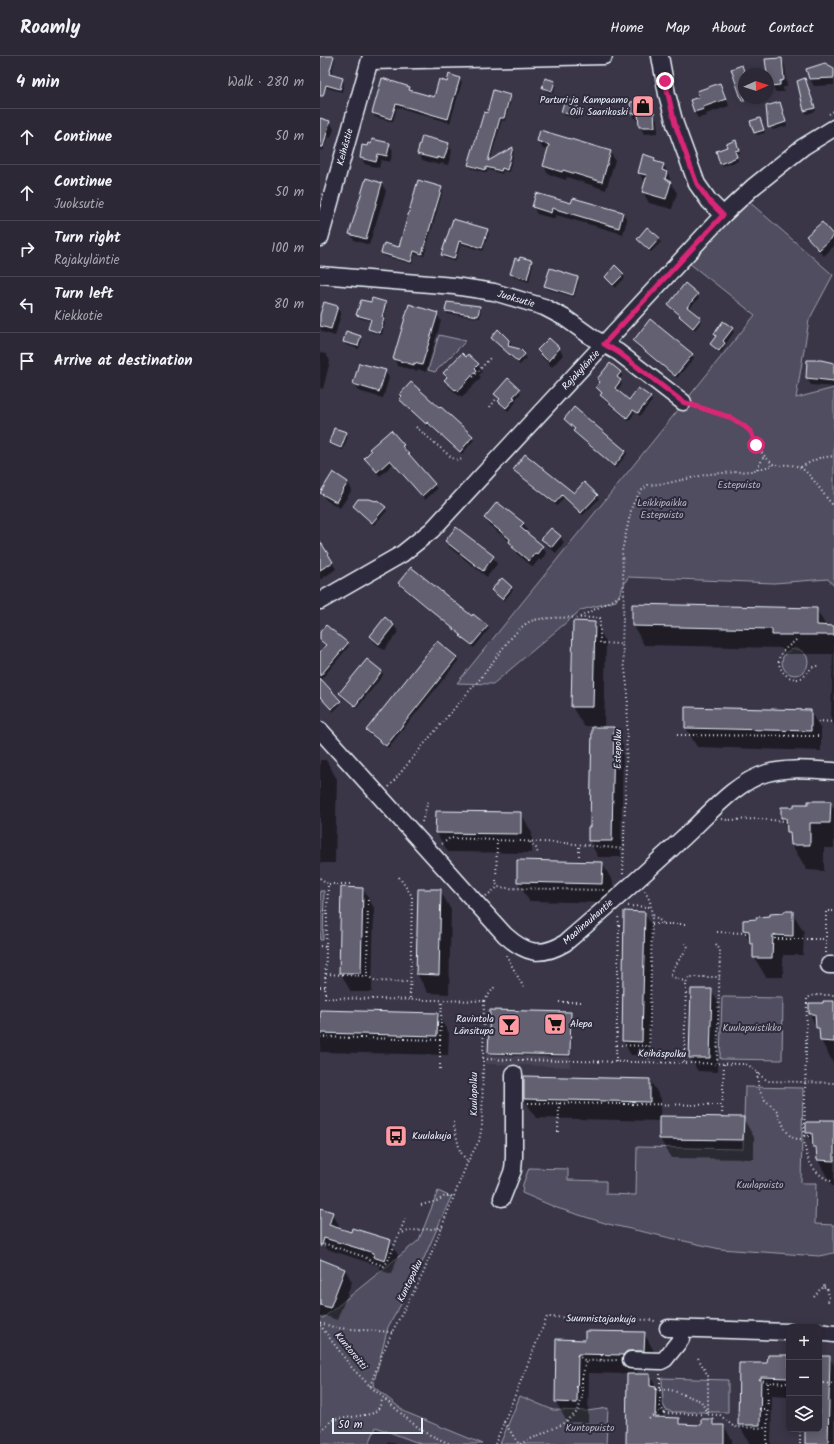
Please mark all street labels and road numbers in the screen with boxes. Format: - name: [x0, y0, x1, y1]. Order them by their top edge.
- street label: Keihästie: [332, 126, 358, 167]
- street label: Juoksutie: [495, 286, 537, 312]
- street label: Rajakyläntie: [558, 346, 604, 394]
- street label: Estepolku: [610, 729, 626, 769]
- street label: Maalinauhantie: [559, 895, 617, 949]
- street label: Keihäspolku: [638, 1046, 687, 1062]
- street label: Kuulapolku: [466, 1072, 482, 1116]
- street label: Kuntopolku: [393, 1257, 427, 1305]
- street label: Suunnistajankuja: [566, 1310, 636, 1328]
- street label: Kuntoreitti: [331, 1329, 372, 1374]

